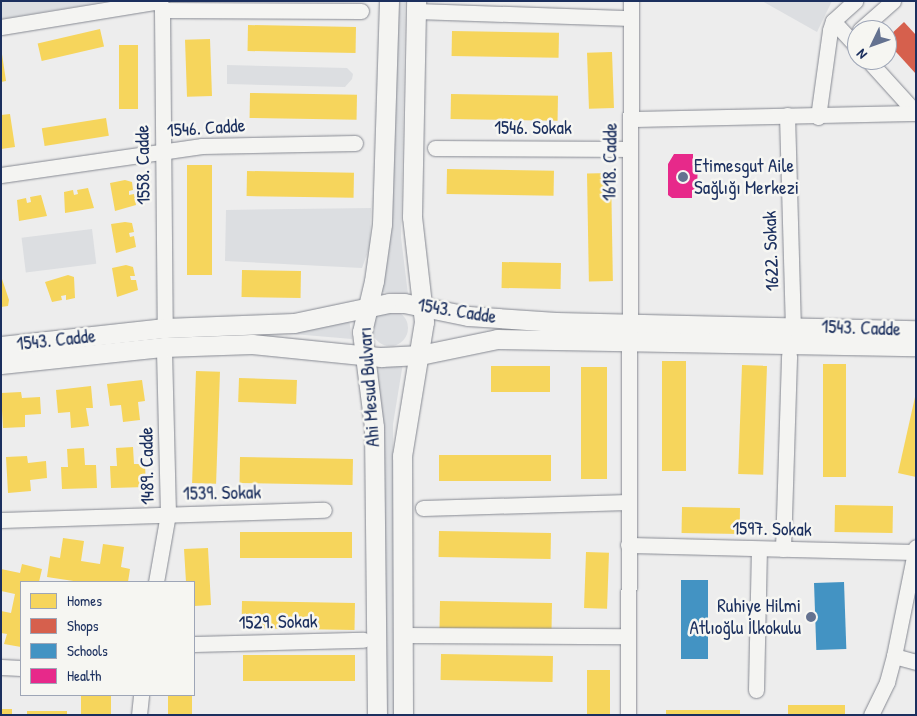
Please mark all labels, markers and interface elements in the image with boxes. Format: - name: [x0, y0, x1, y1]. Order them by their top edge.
- north arrow: [847, 20, 897, 70]
- text: N: [852, 46, 871, 64]
- street label: 1546. Cadde: [166, 114, 246, 142]
- street label: 1546. Sokak: [494, 117, 572, 139]
- street label: 1618. Cadde: [598, 123, 622, 201]
- street label: 1558. Cadde: [131, 125, 155, 205]
- place label: Etimesgut Aile Sağlığı Merkezi: [694, 155, 799, 199]
- marker: Etimesgut Aile Sağlığı Merkezi: [676, 170, 690, 184]
- street label: 1622. Sokak: [758, 210, 784, 292]
- street label: 1543. Cadde: [416, 294, 498, 328]
- street label: 1543. Cadde: [821, 315, 901, 341]
- street label: 1543. Cadde: [15, 325, 97, 355]
- street label: Ahi Mesud Bulvarı: [353, 326, 385, 448]
- street label: 1489. Cadde: [135, 427, 159, 505]
- street label: 1539. Sokak: [183, 481, 261, 505]
- street label: 1597. Sokak: [732, 517, 812, 541]
- legend: [20, 581, 195, 696]
- text: Homes: [67, 590, 102, 611]
- place label: Ruhiye Hilmi Atlıoğlu İlkokulu: [690, 595, 801, 639]
- street label: 1529. Sokak: [238, 610, 318, 634]
- marker: Ruhiye Hilmi Atlıoğlu İlkokulu: [805, 611, 817, 623]
- text: Shops: [67, 615, 98, 636]
- text: Schools: [67, 640, 108, 661]
- text: Health: [67, 665, 101, 686]

